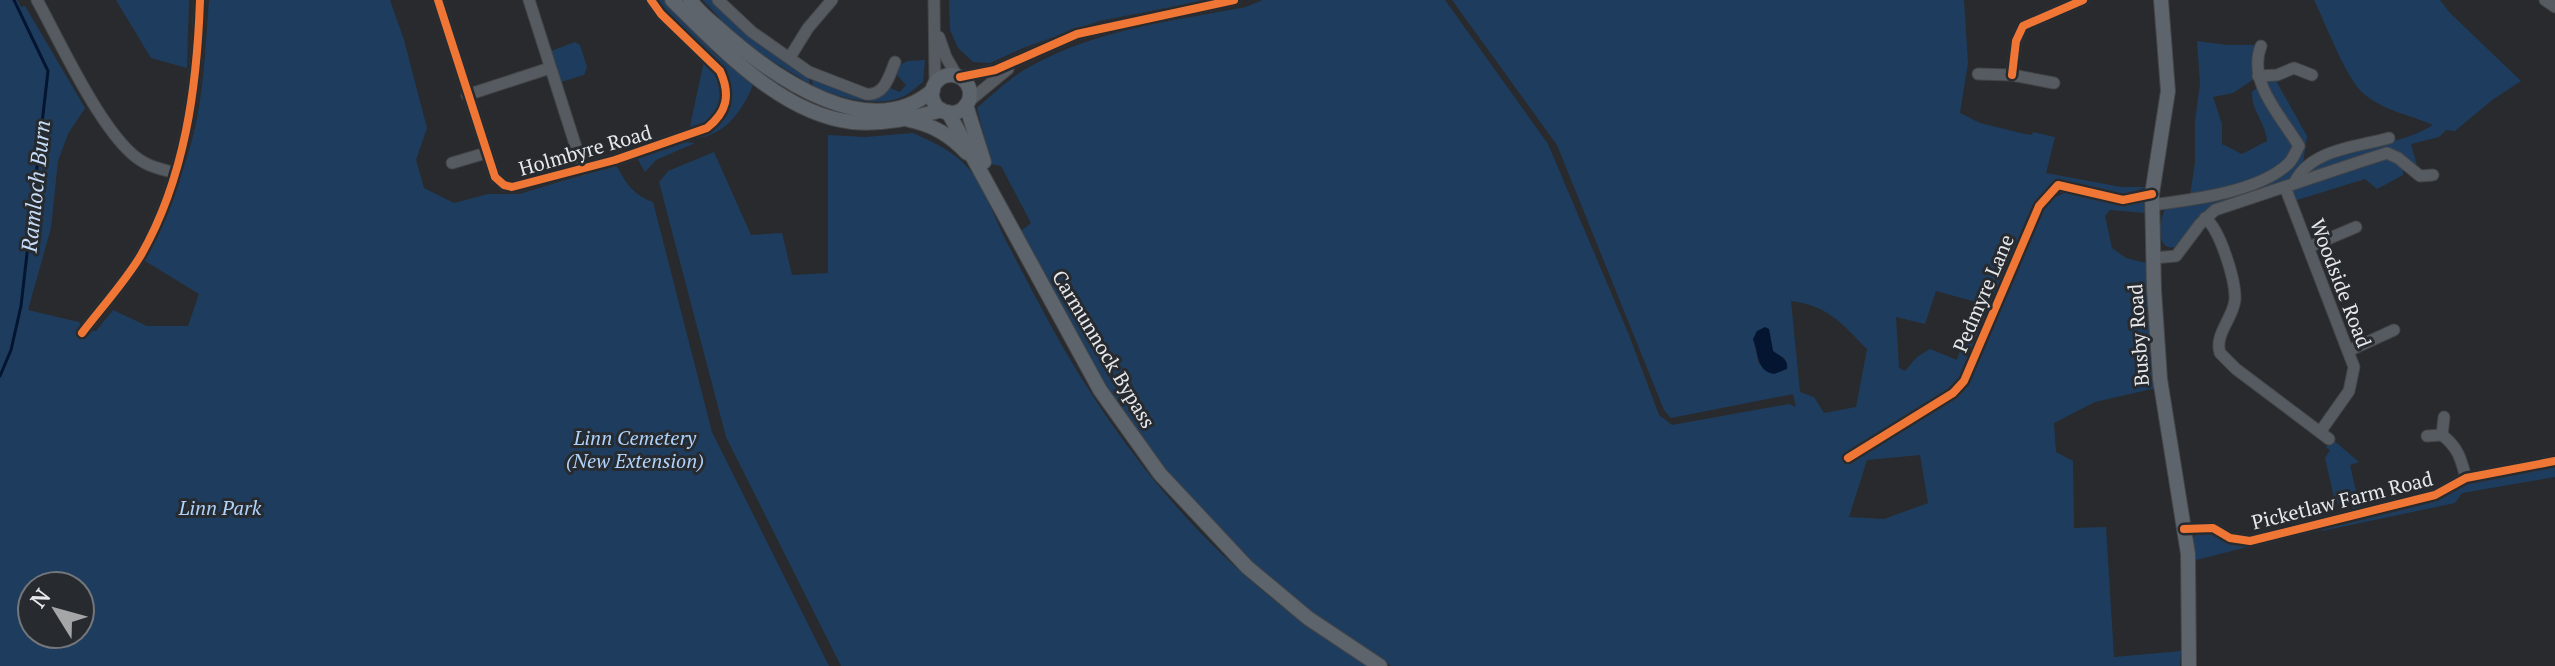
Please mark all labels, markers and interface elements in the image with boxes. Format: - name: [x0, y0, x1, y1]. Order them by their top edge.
- water label: Ramloch Burn: [14, 118, 56, 255]
- street label: Holmbyre Road: [516, 118, 654, 182]
- street label: Woodside Road: [2304, 215, 2378, 351]
- street label: Pedmyre Lane: [1946, 230, 2020, 356]
- street label: Carmunnock Bypass: [1046, 265, 1162, 433]
- street label: Busby Road: [2121, 283, 2155, 387]
- park label: Linn Cemetery (New Extension): [566, 424, 704, 474]
- street label: Picketlaw Farm Road: [2249, 464, 2435, 536]
- park label: Linn Park: [178, 494, 262, 521]
- north arrow: [16, 570, 96, 650]
- text: N: [23, 582, 56, 613]

